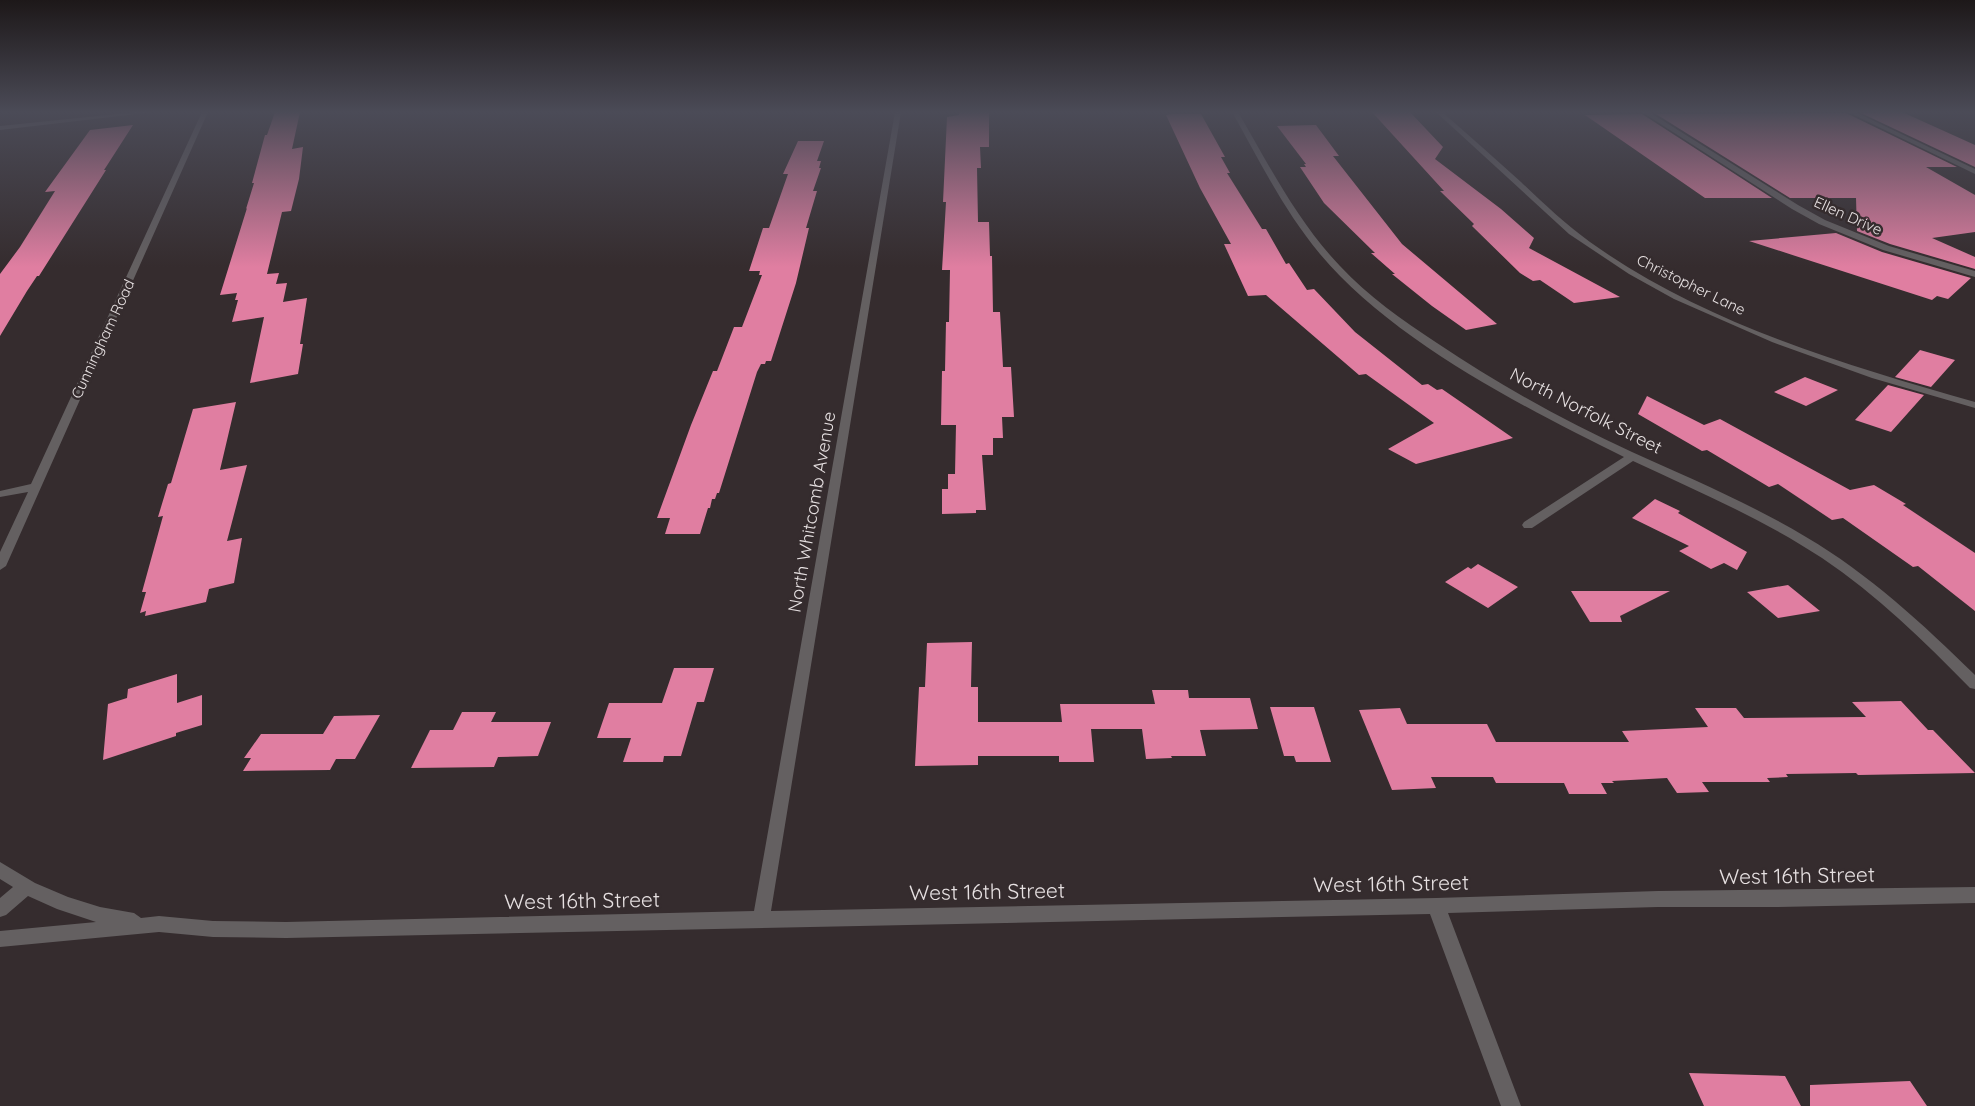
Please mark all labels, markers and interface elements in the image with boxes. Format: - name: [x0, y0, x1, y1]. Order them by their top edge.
- street label: Ellen Drive: [1811, 192, 1885, 239]
- street label: Christopher Lane: [1634, 250, 1749, 319]
- street label: Cunningham Road: [67, 276, 139, 401]
- street label: North Norfolk Street: [1506, 362, 1666, 459]
- street label: North Whitcomb Avenue: [783, 410, 841, 614]
- street label: West 16th Street: [1719, 861, 1875, 889]
- street label: West 16th Street: [1313, 869, 1469, 897]
- street label: West 16th Street: [909, 877, 1065, 905]
- street label: West 16th Street: [504, 886, 660, 914]

